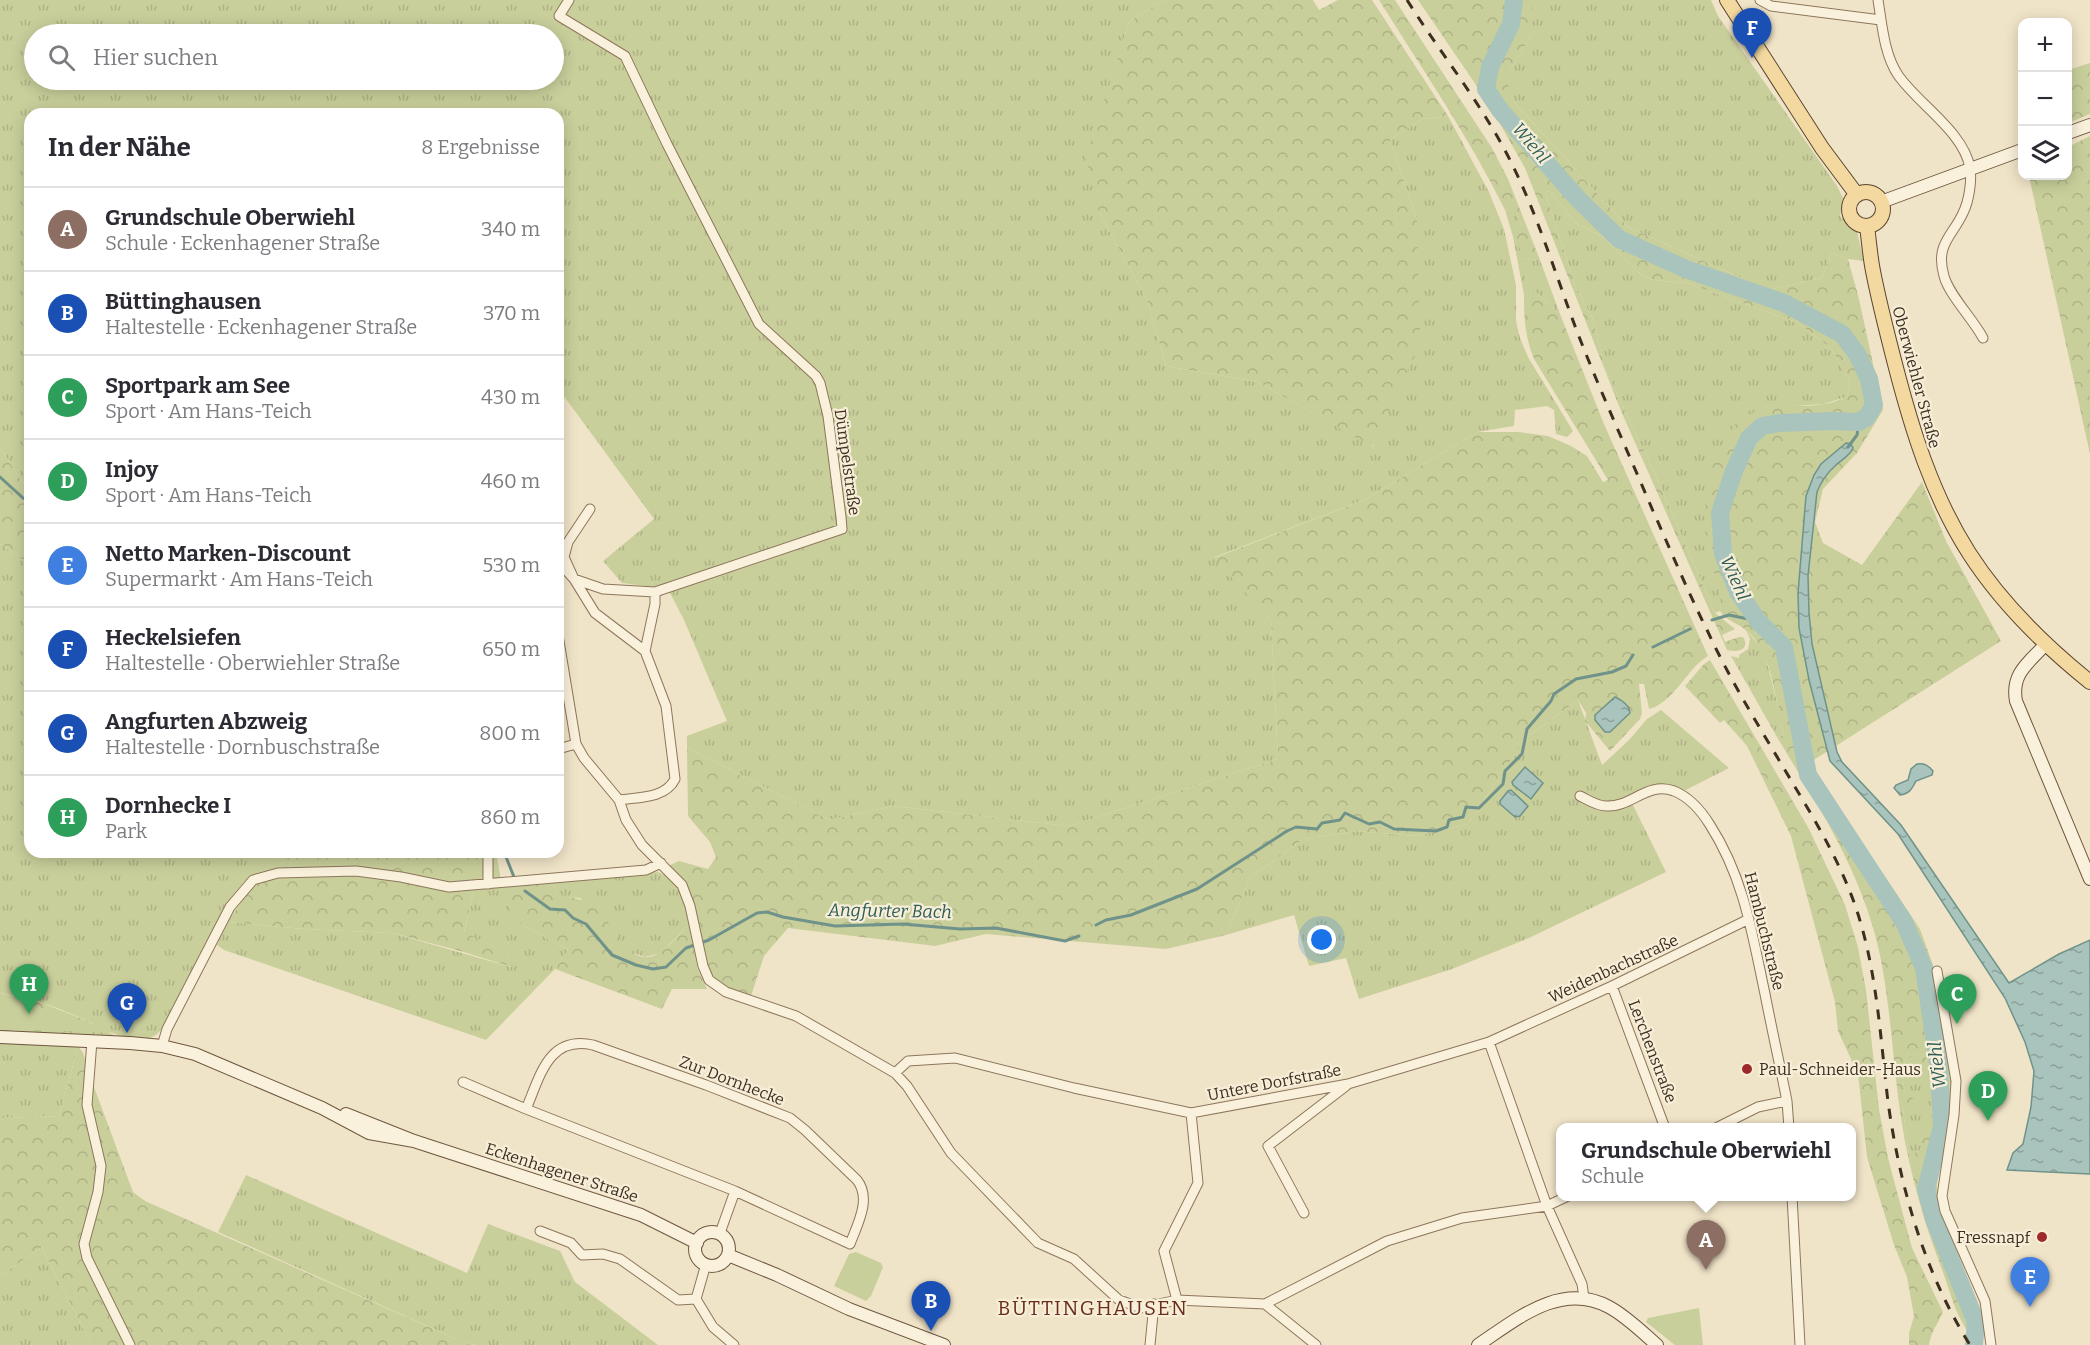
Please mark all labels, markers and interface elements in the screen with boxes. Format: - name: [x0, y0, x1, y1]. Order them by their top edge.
- pin: F: [1732, 8, 1772, 58]
- map controls: [2018, 18, 2072, 180]
- button: +: [2018, 18, 2072, 72]
- search box: [24, 24, 564, 90]
- icon: search: [45, 41, 78, 74]
- text: Hier suchen: [93, 44, 218, 71]
- button: −: [2018, 72, 2072, 126]
- water label: Wiehl: [1508, 118, 1555, 168]
- button: layers: [2018, 126, 2072, 180]
- text: In der Nähe: [48, 132, 191, 163]
- text: 8 Ergebnisse: [421, 135, 540, 159]
- text: Grundschule Oberwiehl: [105, 204, 355, 231]
- text: A: [60, 217, 75, 241]
- text: 340 m: [481, 217, 540, 241]
- text: Schule · Eckenhagener Straße: [105, 231, 380, 255]
- text: Büttinghausen: [105, 288, 261, 315]
- text: B: [61, 301, 74, 325]
- text: 370 m: [483, 301, 540, 325]
- street label: Oberwiehler Straße: [1888, 304, 1945, 450]
- text: Haltestelle · Eckenhagener Straße: [105, 315, 417, 339]
- text: Sportpark am See: [105, 372, 290, 399]
- text: C: [61, 385, 74, 409]
- text: 430 m: [481, 385, 540, 409]
- text: Sport · Am Hans-Teich: [105, 399, 312, 423]
- street label: Dümpelstraße: [831, 408, 864, 516]
- text: Injoy: [105, 456, 158, 483]
- text: D: [60, 469, 75, 493]
- text: 460 m: [481, 469, 540, 493]
- text: Sport · Am Hans-Teich: [105, 483, 312, 507]
- text: Netto Marken-Discount: [105, 540, 351, 567]
- water label: Wiehl: [1715, 552, 1755, 604]
- text: E: [61, 553, 74, 577]
- text: 530 m: [482, 553, 540, 577]
- text: Supermarkt · Am Hans-Teich: [105, 567, 373, 591]
- text: Heckelsiefen: [105, 624, 241, 651]
- text: F: [62, 637, 73, 661]
- text: 650 m: [482, 637, 540, 661]
- text: Haltestelle · Oberwiehler Straße: [105, 651, 400, 675]
- text: Angfurten Abzweig: [105, 708, 307, 735]
- text: G: [60, 721, 75, 745]
- text: 800 m: [479, 721, 540, 745]
- text: Haltestelle · Dornbuschstraße: [105, 735, 380, 759]
- text: Dornhecke I: [105, 792, 231, 819]
- text: H: [60, 805, 75, 829]
- text: 860 m: [480, 805, 540, 829]
- text: Park: [105, 819, 147, 843]
- street label: Hambuchstraße: [1741, 870, 1788, 992]
- water label: Angfurter Bach: [827, 899, 952, 923]
- your location: [1307, 925, 1336, 954]
- street label: Weidenbachstraße: [1545, 930, 1681, 1007]
- pin: H: [9, 964, 48, 1014]
- pin: C: [1938, 974, 1976, 1024]
- pin: G: [108, 984, 146, 1033]
- street label: Lerchenstraße: [1624, 997, 1681, 1105]
- water label: Wiehl: [1924, 1041, 1950, 1089]
- street label: Zur Dornhecke: [677, 1052, 787, 1109]
- street label: Untere Dorfstraße: [1206, 1060, 1343, 1105]
- place label: Paul-Schneider-Haus: [1759, 1060, 1921, 1079]
- marker: Paul-Schneider-Haus: [1740, 1062, 1754, 1076]
- pin: D: [1968, 1072, 2008, 1121]
- popup: [1556, 1123, 1856, 1201]
- text: Grundschule Oberwiehl: [1581, 1137, 1831, 1164]
- street label: Eckenhagener Straße: [483, 1139, 641, 1206]
- text: Schule: [1581, 1164, 1644, 1188]
- pin: A: [1686, 1220, 1726, 1270]
- place label: Fressnapf: [1957, 1228, 2031, 1247]
- marker: Fressnapf: [2035, 1230, 2049, 1244]
- pin: E: [2010, 1258, 2050, 1307]
- pin: B: [912, 1282, 950, 1331]
- district label: BÜTTINGHAUSEN: [998, 1296, 1188, 1320]

